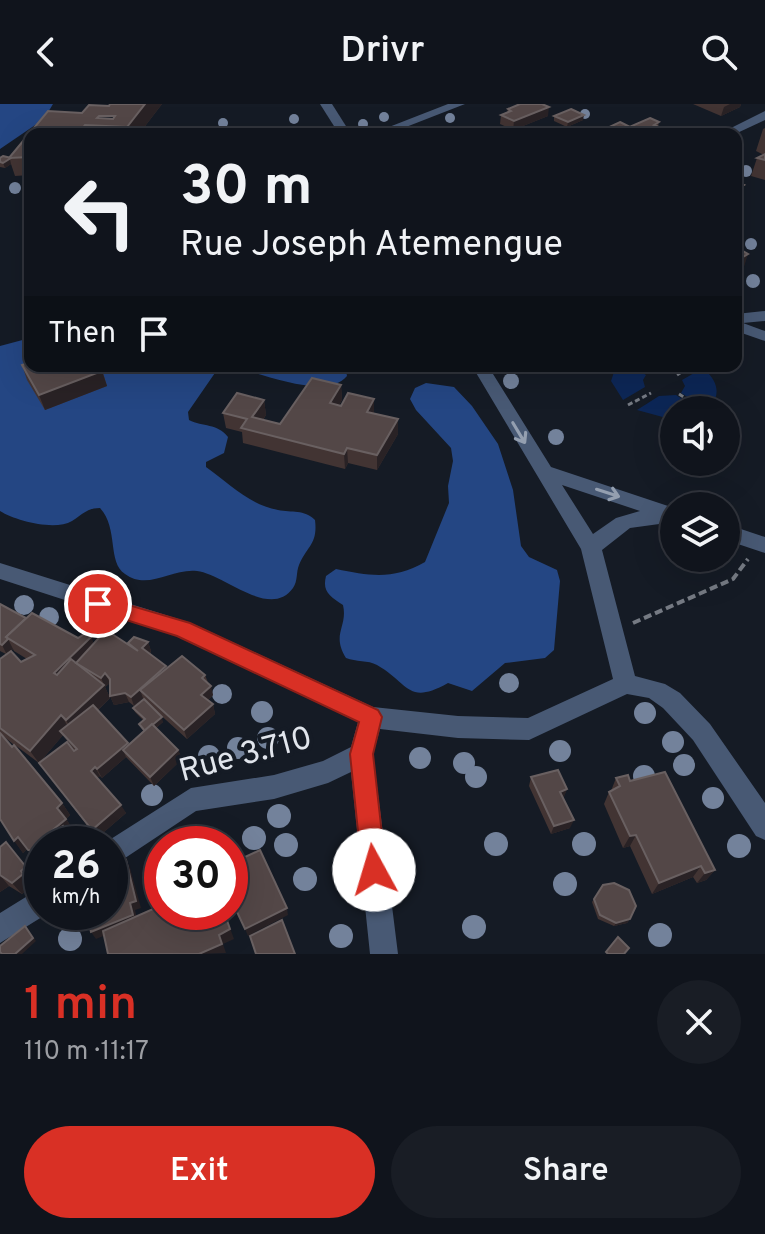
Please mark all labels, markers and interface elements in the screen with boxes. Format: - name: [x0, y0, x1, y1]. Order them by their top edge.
- text: Drivr: [340, 29, 425, 75]
- icon: back: [24, 30, 68, 74]
- icon: search: [697, 30, 741, 74]
- text: 30 m: [180, 154, 313, 224]
- icon: left: [48, 160, 152, 264]
- text: Rue Joseph Atemengue: [180, 223, 563, 269]
- icon: arrive: [132, 312, 176, 356]
- text: Then: [48, 316, 116, 353]
- map controls: [660, 396, 740, 572]
- button: sound: [660, 396, 740, 476]
- one-way arrow: [511, 421, 527, 444]
- one-way arrow: [595, 487, 620, 502]
- button: layers: [660, 492, 740, 572]
- pin: [64, 570, 132, 638]
- icon: arrive: [76, 582, 120, 626]
- street label: Rue 3.710: [175, 719, 317, 793]
- speed limit sign: 30: [144, 826, 248, 930]
- position arrow: [332, 828, 416, 912]
- text: 26: [51, 843, 101, 893]
- text: km/h: [52, 885, 100, 911]
- text: 1 min: [24, 976, 137, 1036]
- button: close: [657, 980, 741, 1064]
- text: 110 m · 11:17: [24, 1036, 149, 1069]
- button: Exit: [24, 1126, 375, 1218]
- button: Share: [391, 1126, 741, 1218]

